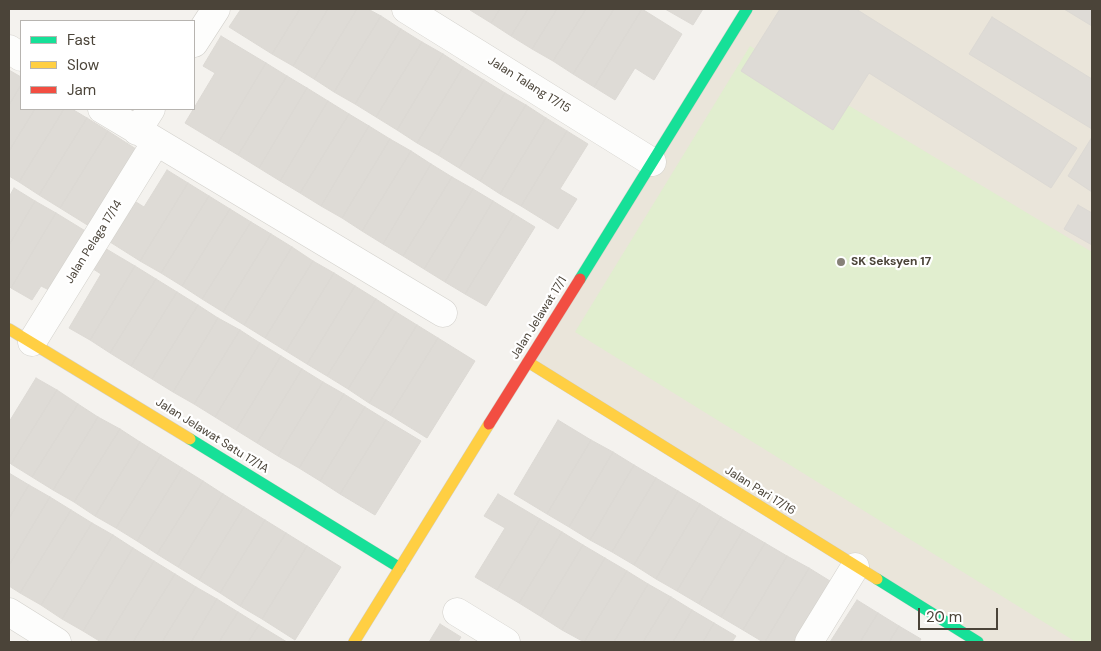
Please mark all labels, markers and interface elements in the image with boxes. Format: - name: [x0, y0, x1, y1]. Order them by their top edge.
- legend: [20, 20, 195, 110]
- text: Fast: [67, 30, 96, 50]
- street label: Jalan Talang 17/15: [485, 54, 573, 116]
- text: Slow: [67, 55, 99, 75]
- text: Jam: [67, 80, 96, 100]
- street label: Jalan Pelaga 17/14: [63, 198, 125, 286]
- place label: SK Seksyen 17: [851, 255, 931, 269]
- marker: SK Seksyen 17: [835, 256, 847, 268]
- street label: Jalan Jelawat 17/1: [508, 274, 570, 362]
- street label: Jalan Jelawat Satu 17/1A: [153, 395, 271, 477]
- street label: Jalan Pari 17/16: [722, 464, 798, 518]
- scale bar: [921, 598, 1001, 630]
- text: 20 m: [926, 607, 962, 627]

